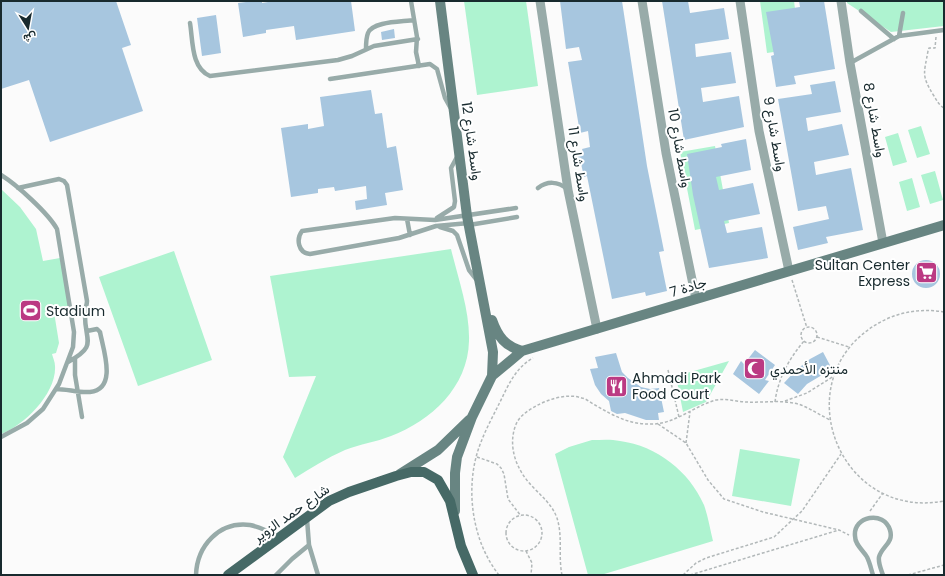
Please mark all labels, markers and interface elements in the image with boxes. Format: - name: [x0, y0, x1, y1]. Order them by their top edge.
- north arrow: [8, 8, 48, 48]
- text: ش: [22, 29, 38, 47]
- street label: واسط شارع 8: [858, 81, 891, 159]
- street label: واسط شارع 9: [758, 95, 791, 173]
- street label: واسط شارع 12: [456, 100, 487, 182]
- street label: واسط شارع 10: [662, 107, 697, 189]
- street label: واسط شارع 11: [562, 125, 595, 203]
- place label: Sultan Center Express: [815, 255, 910, 291]
- supermarket icon: Sultan Center Express: [913, 260, 939, 286]
- street label: جادة 7: [667, 272, 709, 302]
- sports icon: Stadium: [18, 298, 44, 324]
- place label: Stadium: [46, 301, 105, 321]
- mosque icon: منتزه الأحمدي: [741, 356, 767, 382]
- place label: منتزه الأحمدي: [770, 359, 848, 381]
- place label: Ahmadi Park Food Court: [632, 368, 722, 404]
- restaurant icon: Ahmadi Park Food Court: [604, 373, 630, 399]
- street label: شارع حمد الزوير: [248, 479, 334, 548]

